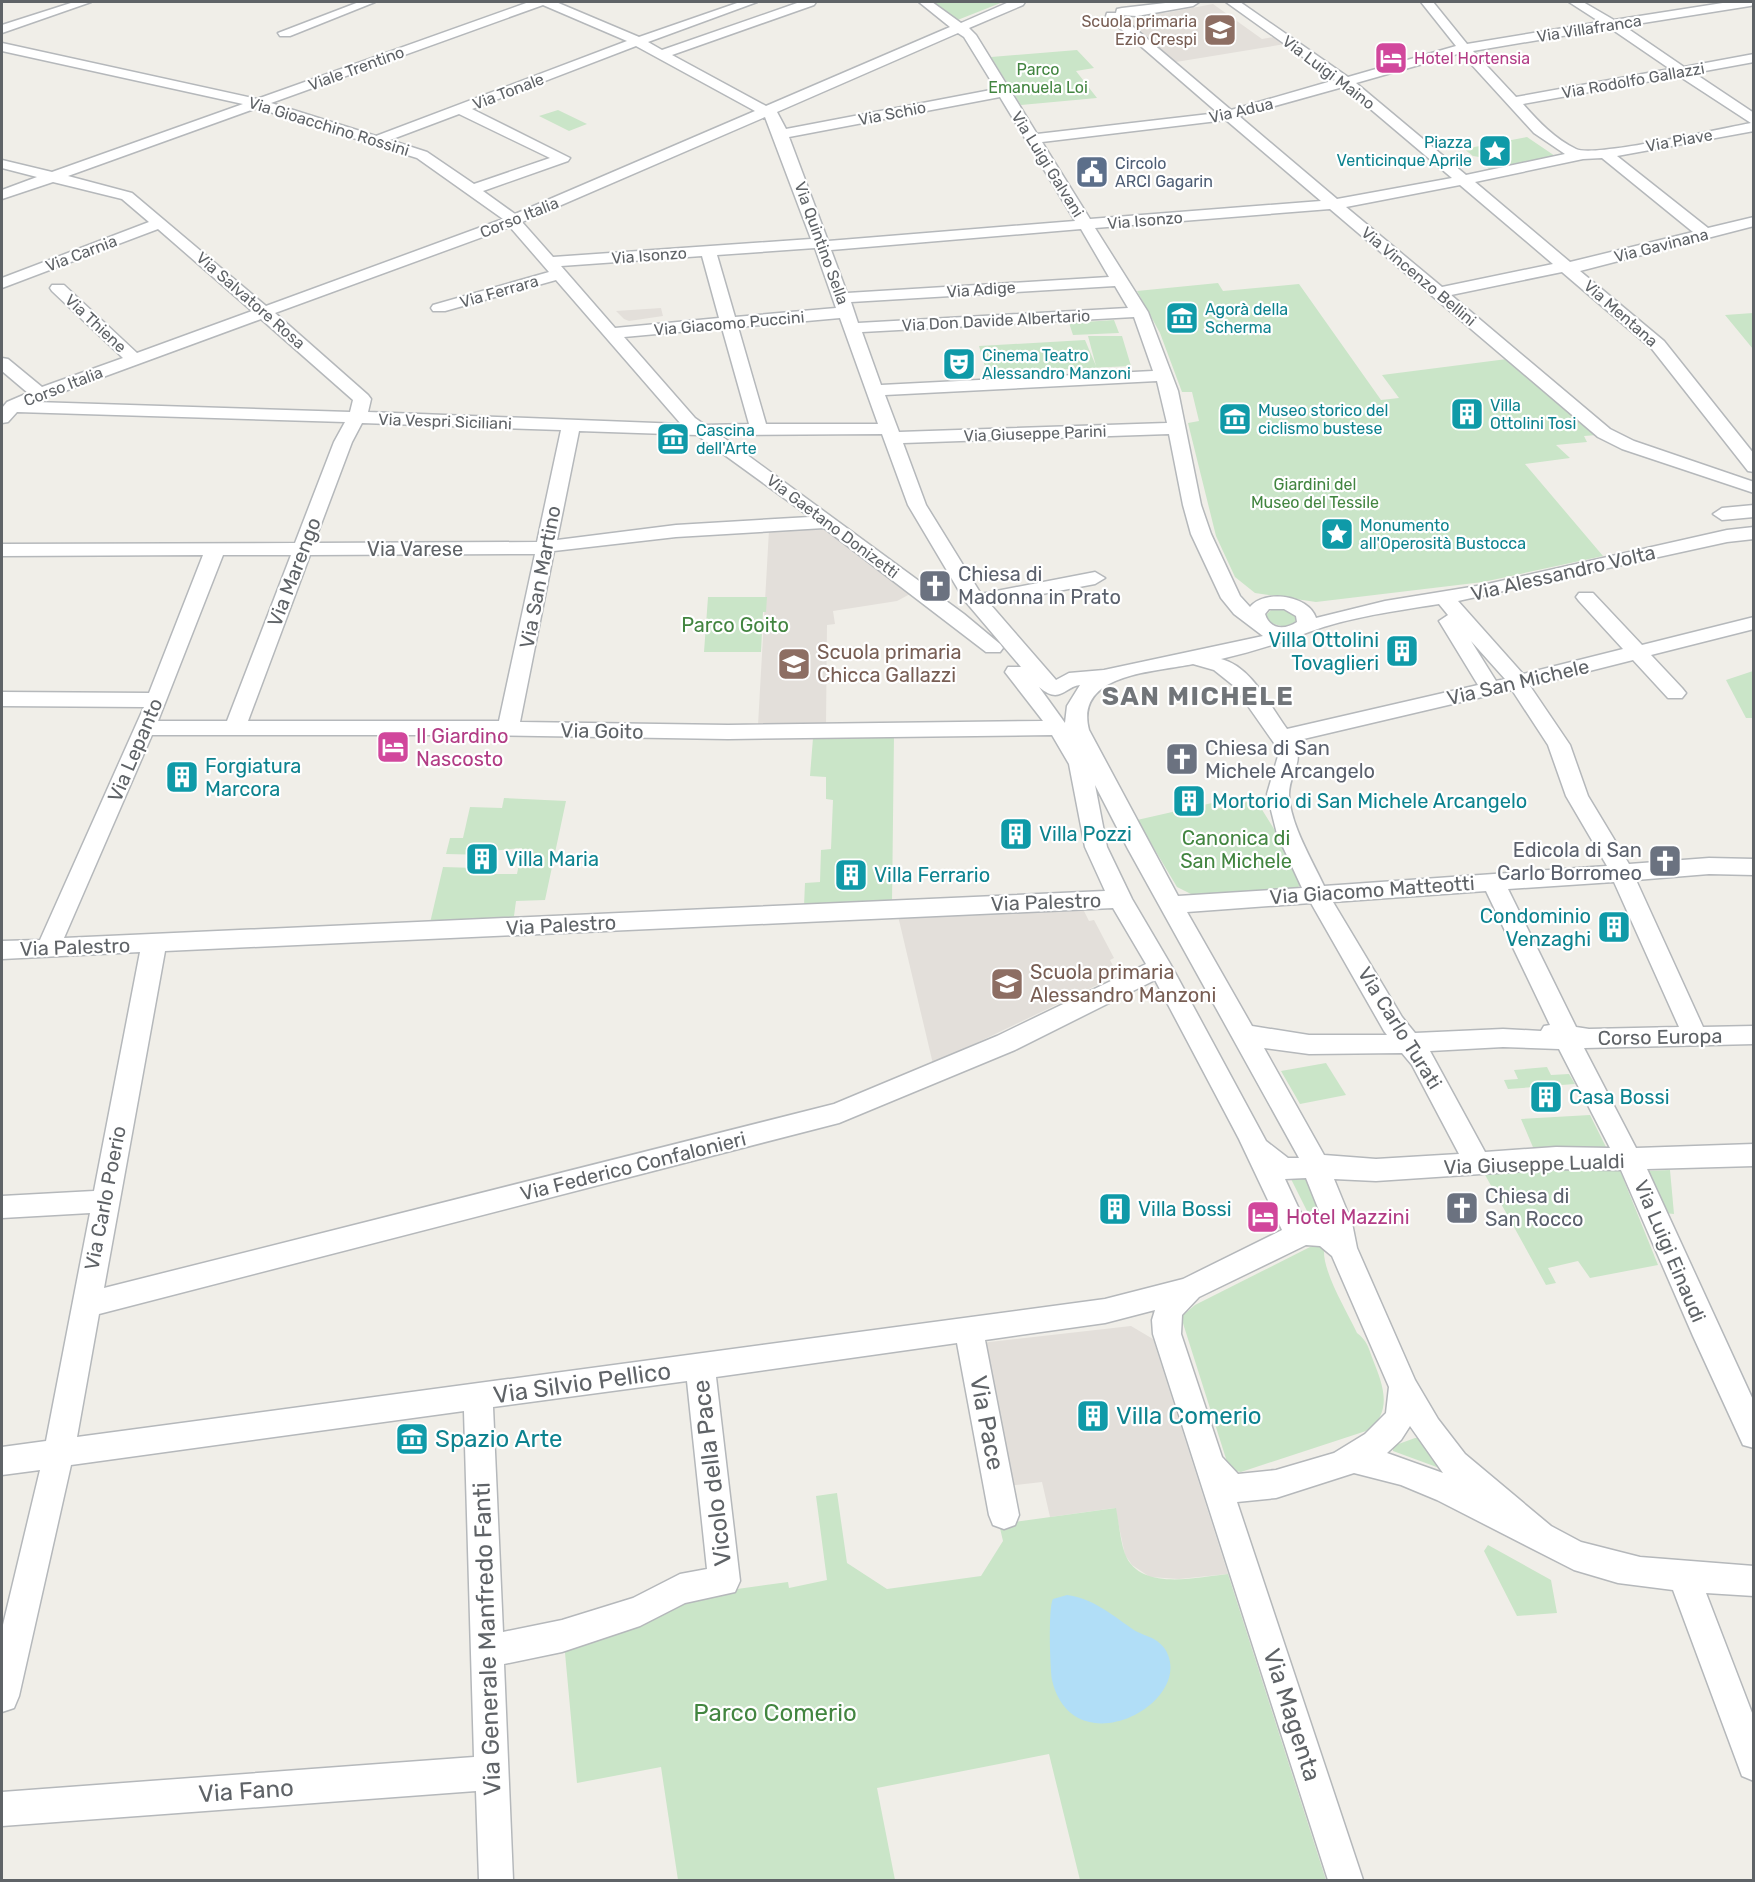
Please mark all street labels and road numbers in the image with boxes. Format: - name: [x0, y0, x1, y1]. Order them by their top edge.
- street label: Via Villafranca: [1535, 11, 1643, 46]
- street label: Via Luigi Maino: [1279, 31, 1379, 113]
- street label: Viale Trentino: [305, 42, 407, 95]
- street label: Via Rodolfo Gallazzi: [1560, 59, 1706, 102]
- street label: Via Tonale: [470, 69, 547, 114]
- street label: Via Gioacchino Rossini: [246, 93, 412, 160]
- street label: Via Adua: [1207, 94, 1275, 127]
- street label: Via Schio: [857, 98, 928, 129]
- street label: Via Luigi Galvani: [1007, 108, 1088, 221]
- street label: Via Piave: [1644, 125, 1714, 156]
- street label: Via Quintino Sella: [790, 179, 853, 307]
- street label: Corso Italia: [477, 193, 561, 242]
- street label: Via Isonzo: [1107, 208, 1184, 233]
- street label: Via Vincenzo Bellini: [1357, 223, 1480, 330]
- street label: Via Gavinana: [1612, 225, 1710, 266]
- street label: Via Carnia: [43, 231, 120, 276]
- street label: Via Isonzo: [611, 243, 687, 268]
- street label: Via Salvatore Rosa: [192, 248, 309, 353]
- street label: Via Ferrara: [458, 271, 541, 312]
- street label: Via Mentana: [1580, 276, 1662, 351]
- street label: Via Adige: [946, 278, 1016, 301]
- street label: Via Thiene: [61, 290, 130, 357]
- street label: Via Don Davide Albertario: [901, 306, 1091, 335]
- street label: Via Giacomo Puccini: [653, 307, 805, 340]
- street label: Corso Italia: [21, 363, 105, 410]
- street label: Via Vespri Siciliani: [378, 410, 512, 433]
- street label: Via Giuseppe Parini: [963, 422, 1107, 445]
- street label: Via Gaetano Donizetti: [763, 470, 903, 582]
- street label: Via San Martino: [514, 503, 566, 651]
- street label: Via Marengo: [262, 514, 326, 630]
- street label: Via Varese: [367, 537, 463, 561]
- street label: Via Alessandro Volta: [1468, 540, 1658, 606]
- street label: Via San Michele: [1444, 654, 1592, 710]
- street label: Via Lepanto: [102, 695, 168, 805]
- street label: Via Goito: [560, 718, 644, 744]
- street label: Via Giacomo Matteotti: [1269, 871, 1475, 909]
- street label: Via Palestro: [990, 888, 1102, 916]
- street label: Via Palestro: [505, 910, 617, 940]
- street label: Via Palestro: [19, 933, 131, 961]
- street label: Via Carlo Turati: [1353, 962, 1447, 1094]
- street label: Corso Europa: [1597, 1024, 1723, 1050]
- street label: Via Carlo Poerio: [79, 1124, 131, 1272]
- street label: Via Federico Confalonieri: [518, 1126, 748, 1206]
- street label: Via Giuseppe Lualdi: [1443, 1149, 1625, 1179]
- street label: Via Luigi Einaudi: [1629, 1176, 1711, 1326]
- street label: Via Silvio Pellico: [491, 1357, 673, 1409]
- street label: Via Pace: [964, 1373, 1010, 1473]
- street label: Vicolo della Pace: [687, 1378, 737, 1568]
- street label: Via Generale Manfredo Fanti: [468, 1482, 506, 1796]
- street label: Via Magenta: [1257, 1645, 1327, 1785]
- street label: Via Fano: [197, 1774, 295, 1808]

